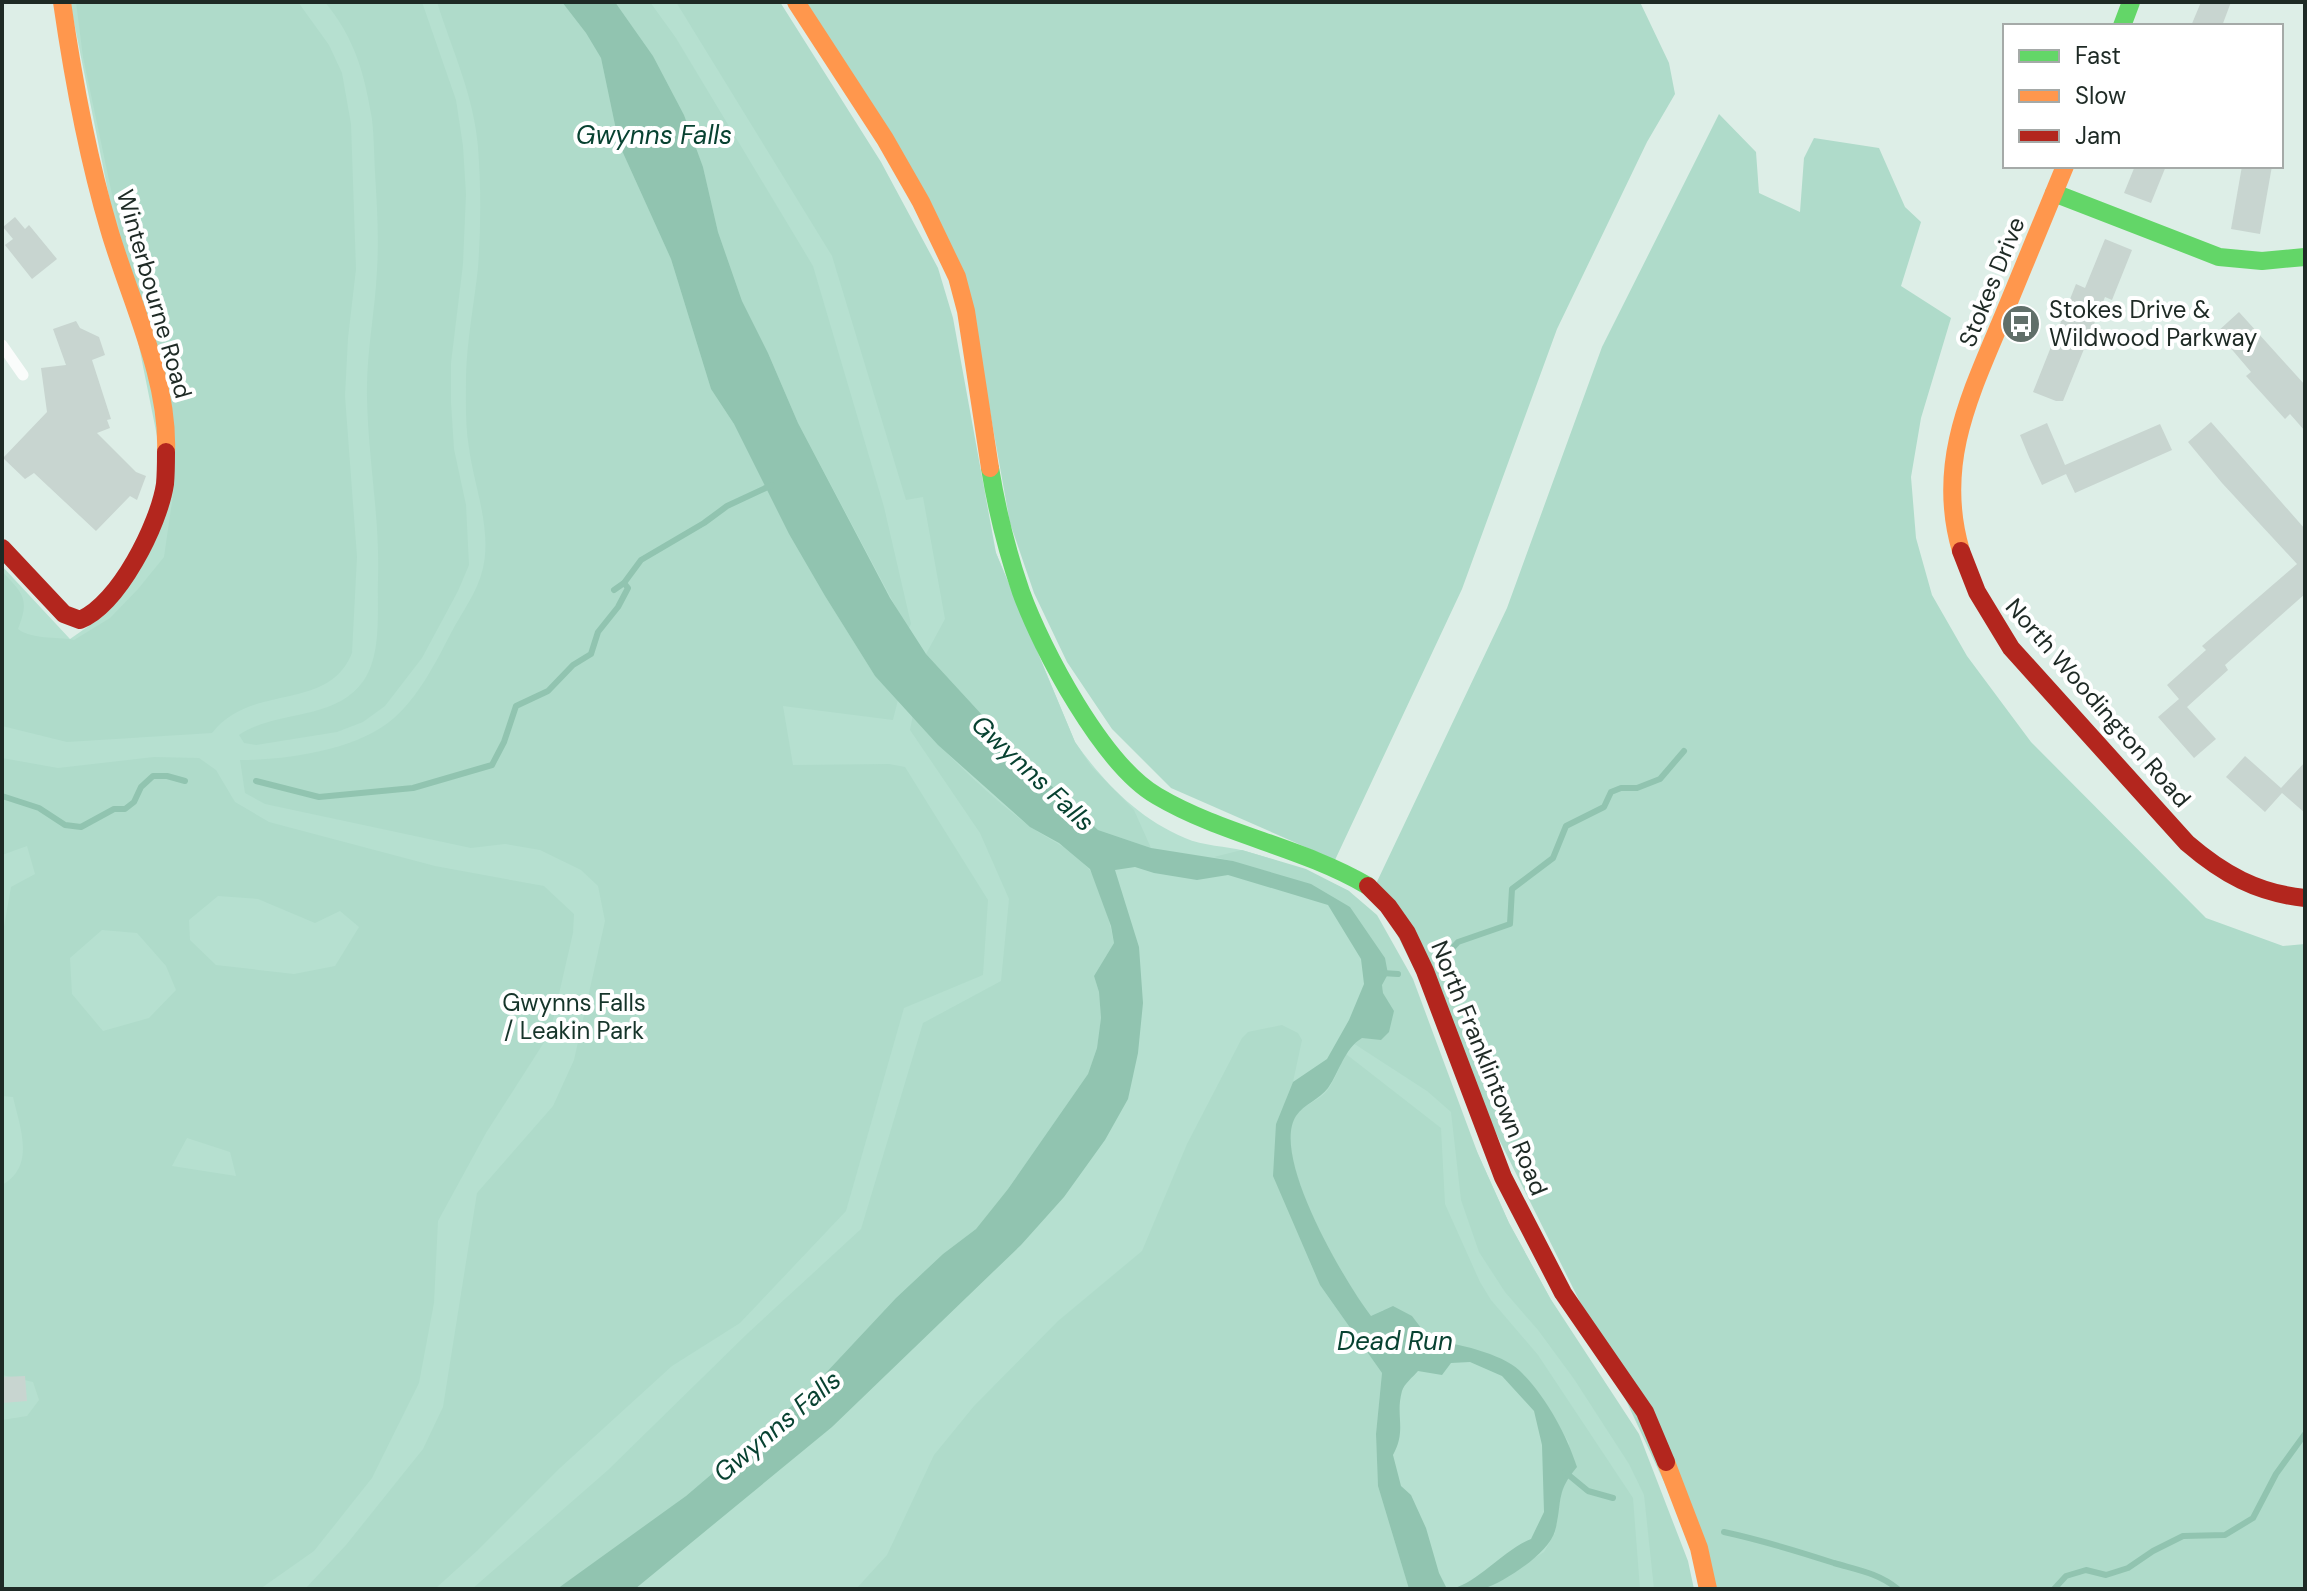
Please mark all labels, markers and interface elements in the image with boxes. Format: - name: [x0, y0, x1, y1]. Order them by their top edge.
- legend: [2003, 24, 2283, 168]
- text: Fast: [2075, 40, 2121, 71]
- text: Slow: [2075, 80, 2126, 111]
- water label: Gwynns Falls: [576, 118, 732, 152]
- text: Jam: [2075, 120, 2121, 151]
- street label: Winterbourne Road: [110, 186, 199, 402]
- street label: Stokes Drive: [1951, 212, 2032, 351]
- place label: Stokes Drive & Wildwood Parkway: [2049, 294, 2257, 353]
- bus stop icon: Stokes Drive & Wildwood Parkway: [2000, 303, 2042, 345]
- street label: North Woodington Road: [1999, 592, 2198, 814]
- water label: Gwynns Falls: [964, 707, 1102, 839]
- street label: North Franklintown Road: [1424, 936, 1555, 1200]
- park label: Gwynns Falls / Leakin Park: [502, 987, 646, 1046]
- water label: Dead Run: [1337, 1324, 1453, 1358]
- water label: Gwynns Falls: [706, 1363, 848, 1489]

